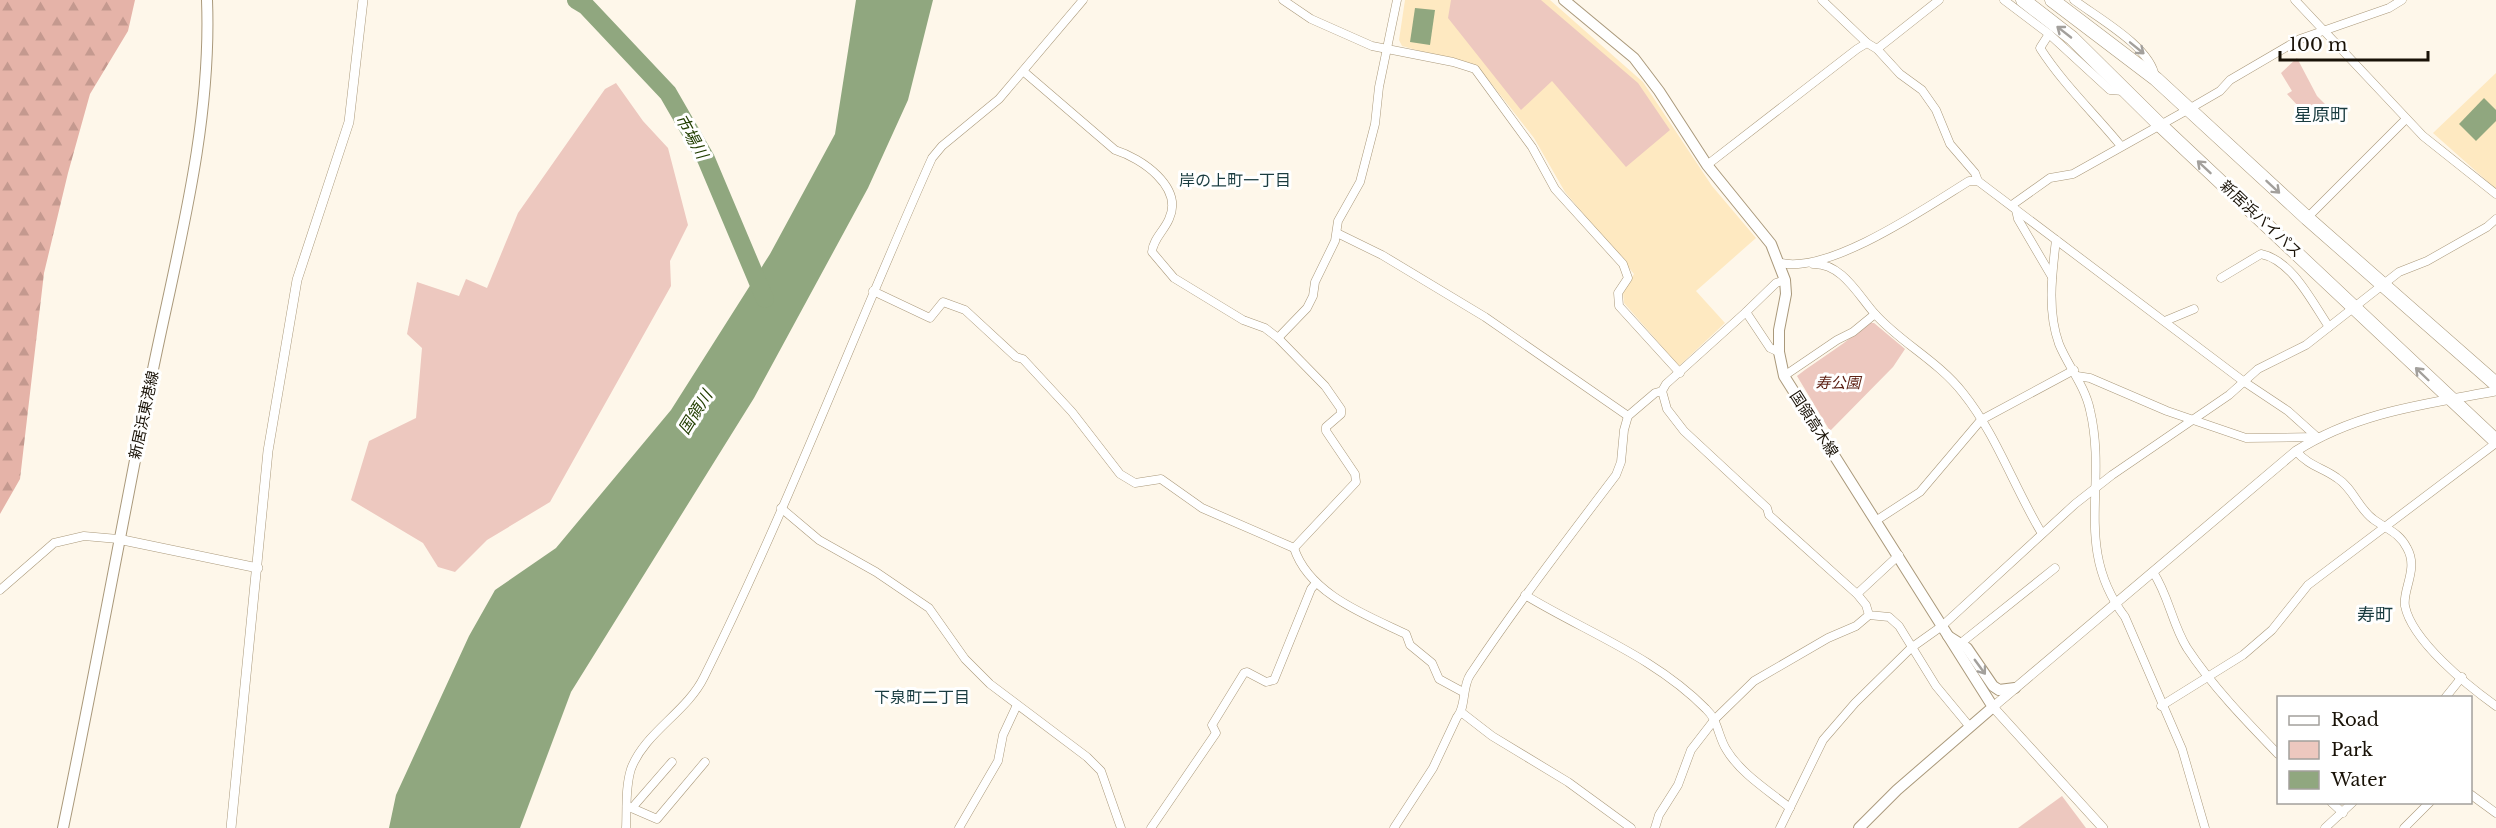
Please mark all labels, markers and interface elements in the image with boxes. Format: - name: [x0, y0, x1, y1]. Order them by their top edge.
- scale bar: [2280, 24, 2428, 62]
- one-way arrow: [2056, 25, 2072, 38]
- text: 100 m: [2289, 34, 2347, 56]
- one-way arrow: [2129, 41, 2145, 54]
- district label: 星原町: [2294, 104, 2348, 126]
- water label: 市場川: [672, 110, 713, 164]
- one-way arrow: [2197, 160, 2212, 174]
- district label: 岸の上町一丁目: [1179, 170, 1291, 190]
- street label: 新居浜バイパス: [2217, 176, 2306, 261]
- one-way arrow: [2266, 180, 2281, 194]
- one-way arrow: [2414, 366, 2429, 381]
- street label: 新居浜東港線: [125, 369, 162, 461]
- park label: 寿公園: [1815, 373, 1862, 392]
- water label: 国領川: [674, 385, 717, 438]
- street label: 国領高木線: [1786, 387, 1843, 460]
- district label: 寿町: [2357, 604, 2393, 626]
- one-way arrow: [1974, 658, 1987, 674]
- district label: 下泉町二丁目: [874, 687, 970, 707]
- legend: [2277, 696, 2472, 804]
- text: Road: [2331, 709, 2379, 731]
- text: Park: [2331, 739, 2373, 761]
- text: Water: [2330, 769, 2387, 791]

